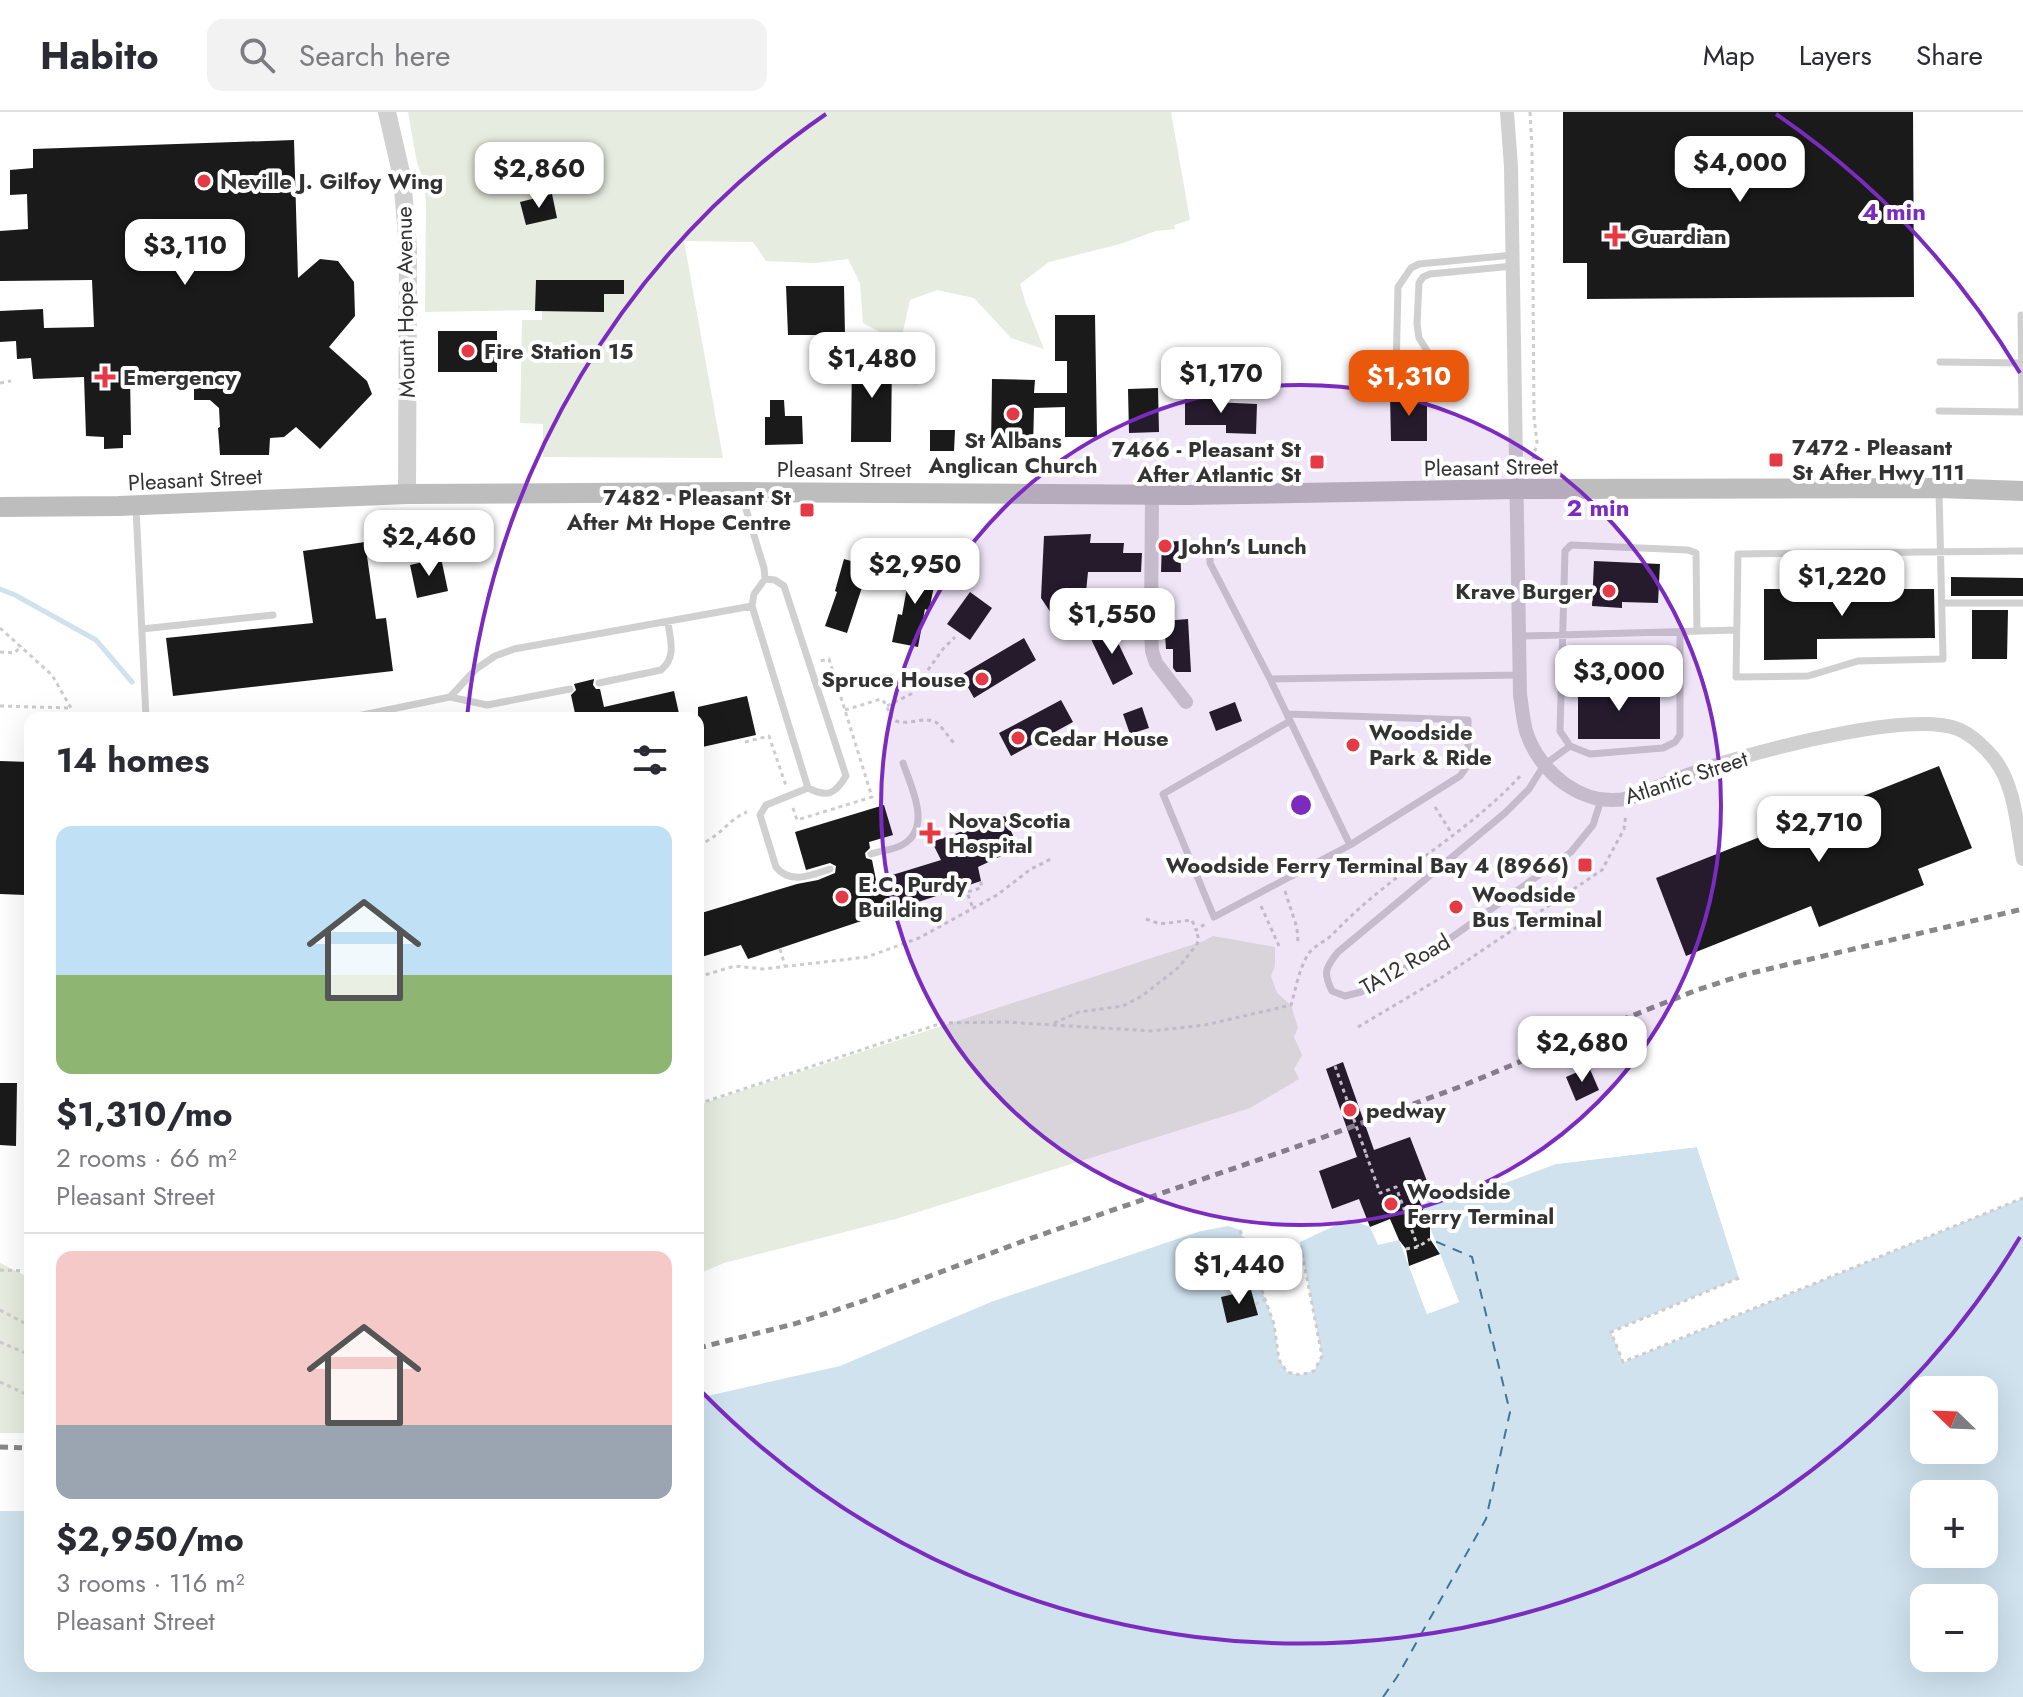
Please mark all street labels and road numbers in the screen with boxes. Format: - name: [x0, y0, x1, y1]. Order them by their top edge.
- street label: Mount Hope Avenue: [387, 206, 423, 398]
- street label: Pleasant Street: [1424, 450, 1559, 484]
- street label: Pleasant Street: [777, 453, 912, 485]
- street label: Pleasant Street: [127, 459, 264, 498]
- street label: Atlantic Street: [1620, 742, 1752, 812]
- street label: TA12 Road: [1354, 925, 1456, 1003]

